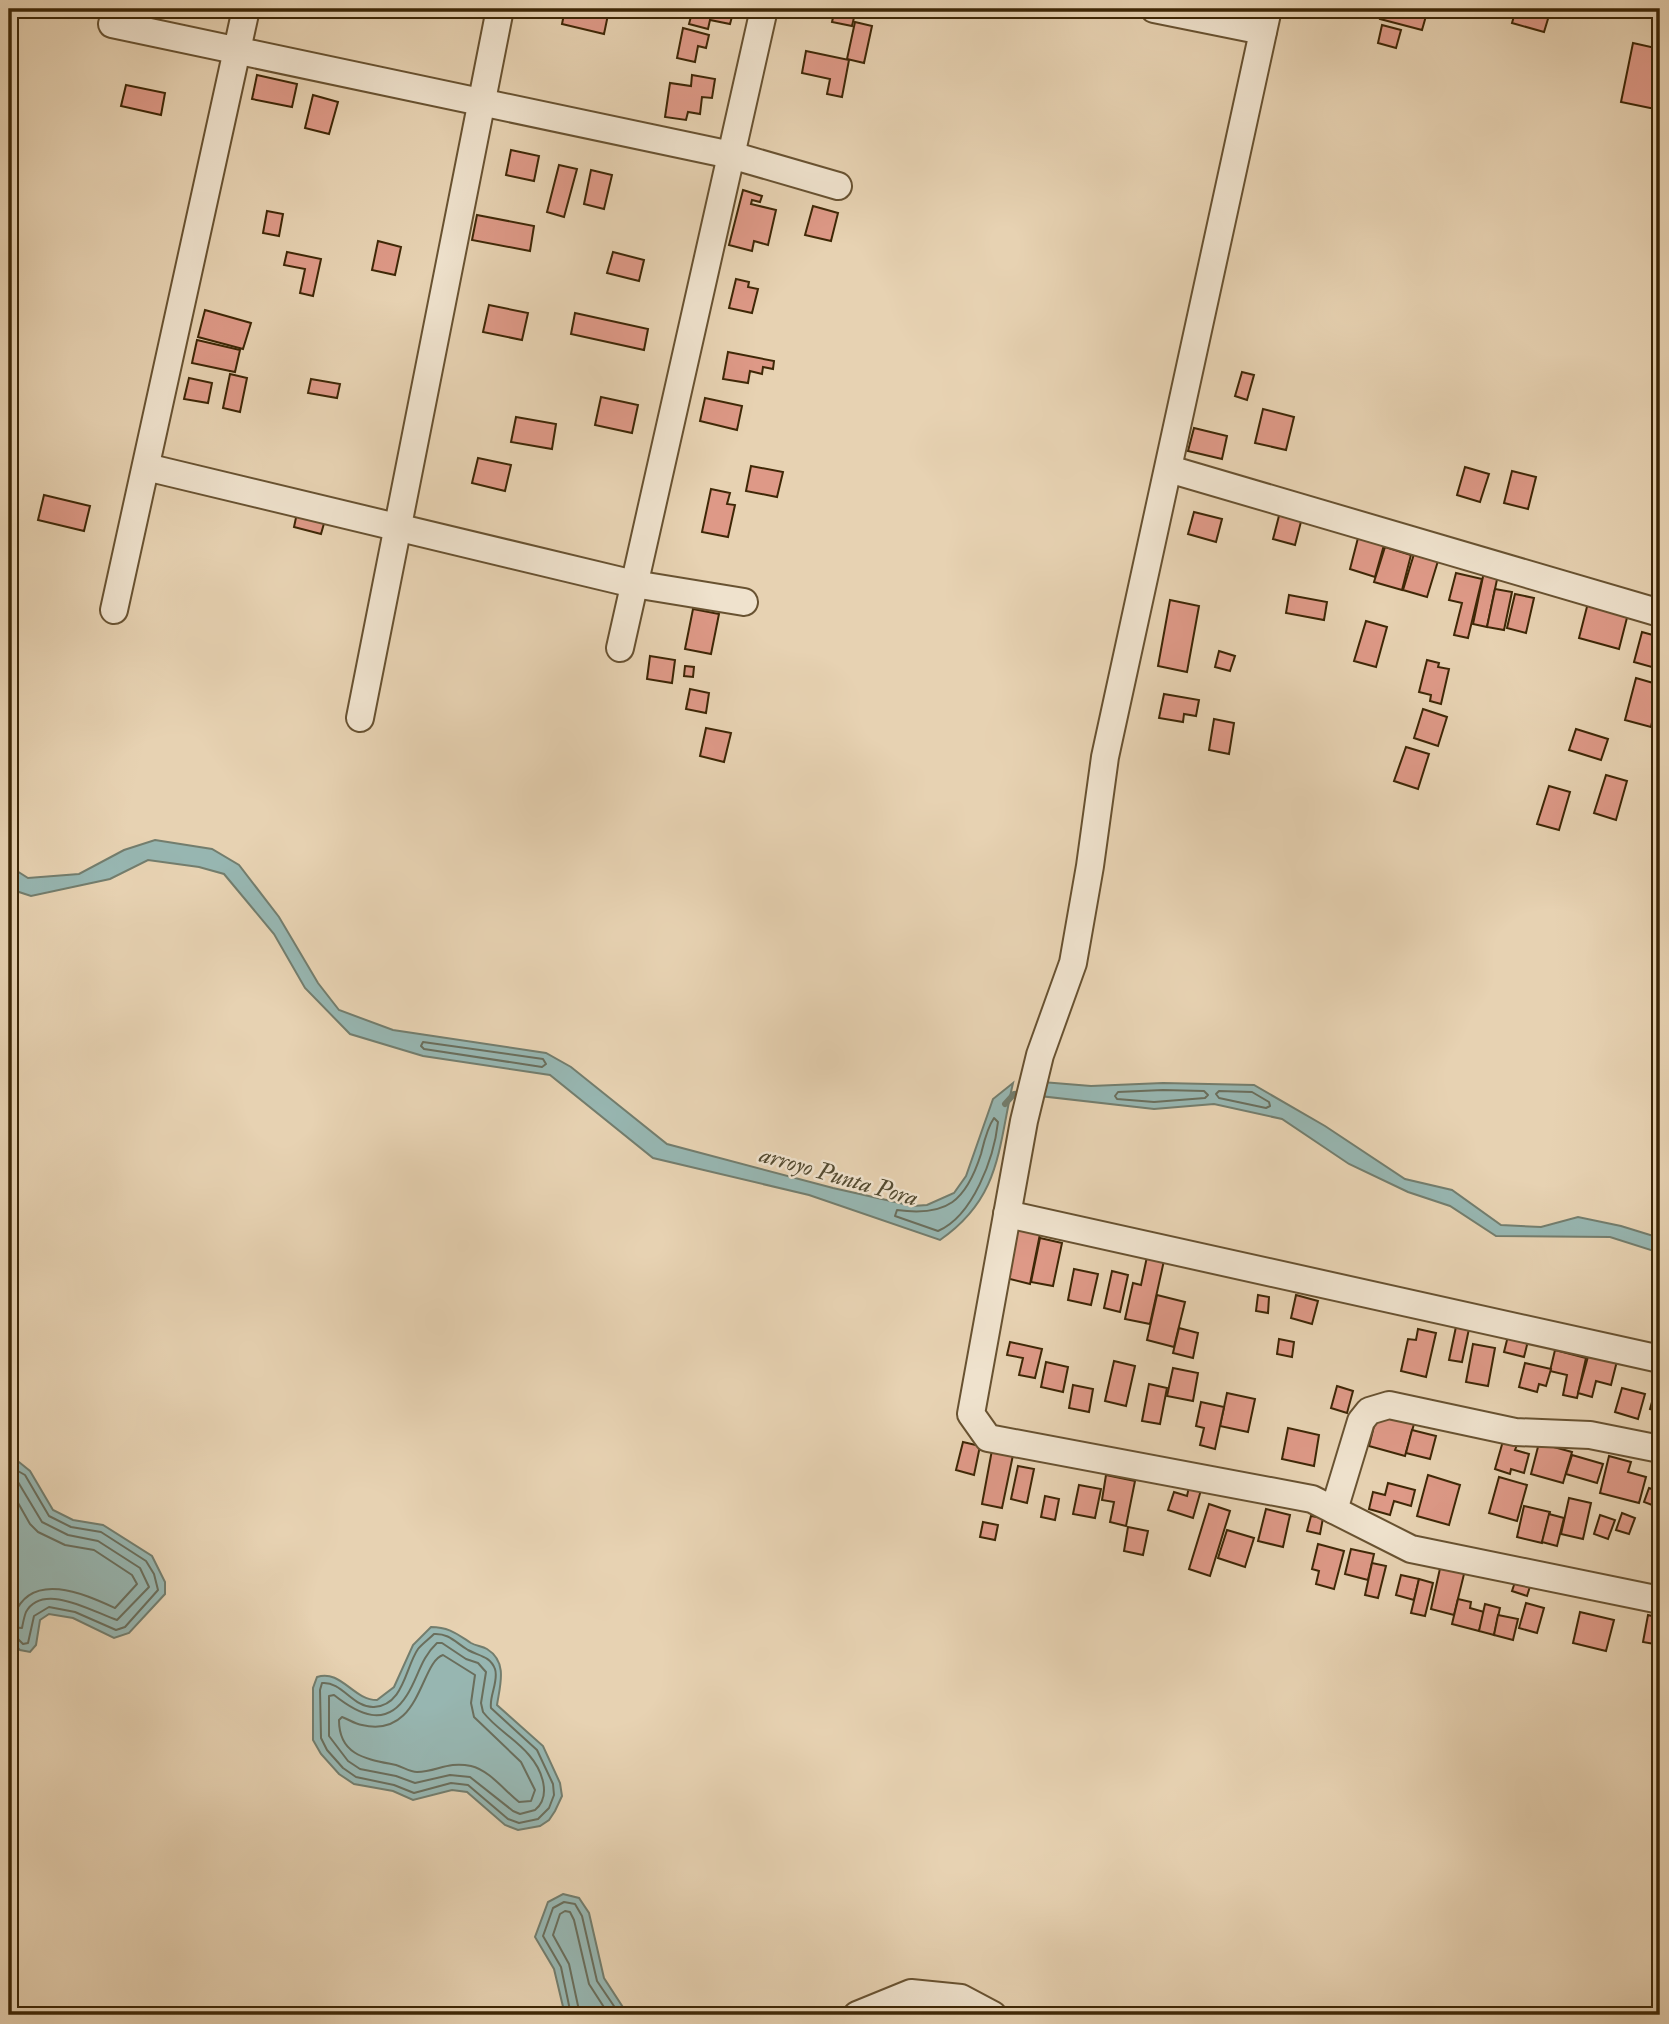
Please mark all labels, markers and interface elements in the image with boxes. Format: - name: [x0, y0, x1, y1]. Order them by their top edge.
- water label: arroyo Punta Pora: [755, 1139, 921, 1214]

